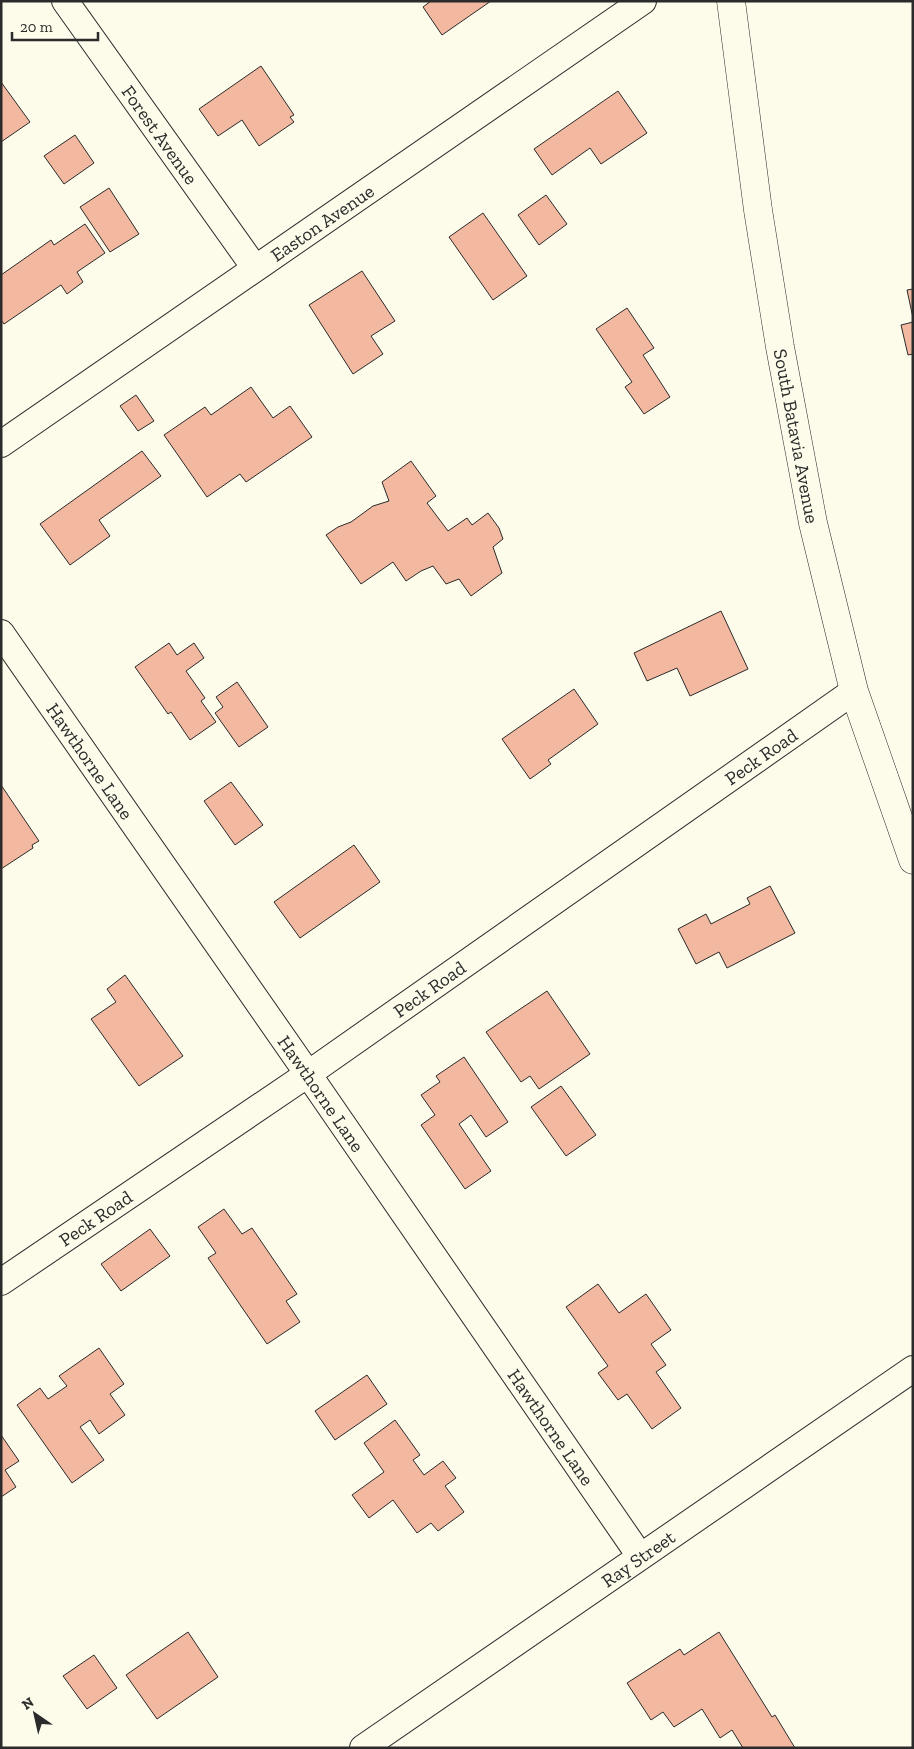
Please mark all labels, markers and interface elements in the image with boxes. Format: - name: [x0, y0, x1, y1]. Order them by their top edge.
- scale bar: [12, 10, 99, 42]
- text: 20 m: [20, 18, 53, 36]
- street label: Forest Avenue: [117, 81, 203, 189]
- street label: Easton Avenue: [266, 179, 378, 266]
- street label: South Batavia Avenue: [769, 347, 824, 525]
- street label: Hawthorne Lane: [42, 698, 139, 824]
- street label: Peck Road: [720, 723, 802, 790]
- street label: Peck Road: [389, 955, 470, 1022]
- street label: Hawthorne Lane: [273, 1031, 370, 1156]
- street label: Peck Road: [54, 1185, 137, 1251]
- street label: Hawthorne Lane: [503, 1364, 599, 1490]
- street label: Ray Street: [597, 1525, 679, 1592]
- north arrow: [10, 1689, 60, 1739]
- text: N: [19, 1693, 37, 1714]

